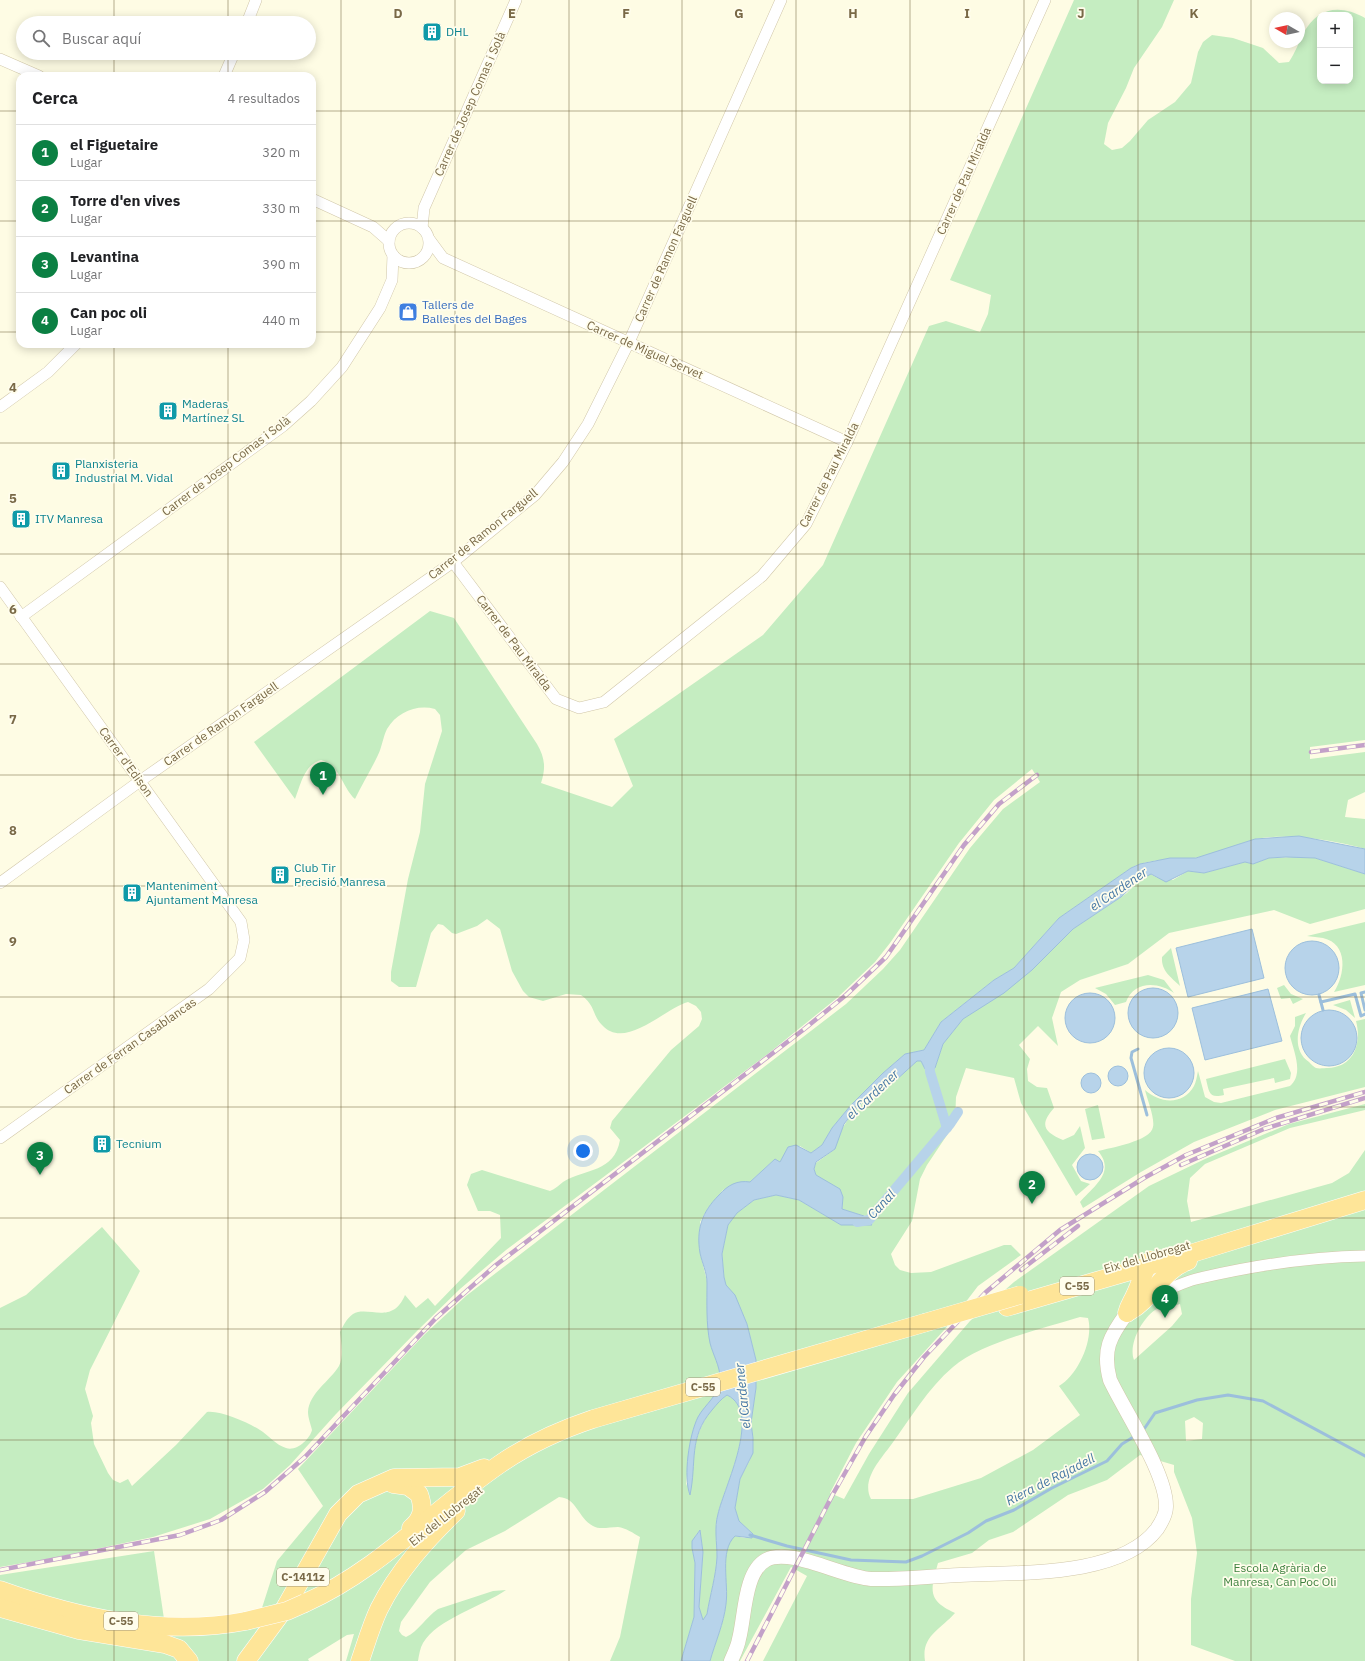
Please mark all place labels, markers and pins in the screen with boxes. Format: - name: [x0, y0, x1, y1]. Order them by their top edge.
- building icon: DHL: [421, 21, 443, 43]
- place label: DHL: [446, 24, 469, 39]
- place label: Tallers de Ballestes del Bages: [422, 297, 527, 326]
- shop icon: Tallers de Ballestes del Bages: [397, 301, 419, 323]
- place label: Maderas Martínez SL: [182, 396, 245, 425]
- building icon: Maderas Martínez SL: [157, 400, 179, 422]
- place label: Planxisteria Industrial M. Vidal: [75, 456, 173, 485]
- building icon: Planxisteria Industrial M. Vidal: [50, 460, 72, 482]
- building icon: ITV Manresa: [10, 508, 32, 530]
- place label: ITV Manresa: [35, 511, 104, 526]
- pin: 1: [310, 762, 336, 795]
- place label: Club Tir Precisió Manresa: [294, 860, 386, 889]
- building icon: Club Tir Precisió Manresa: [269, 864, 291, 886]
- place label: Manteniment Ajuntament Manresa: [146, 878, 259, 907]
- building icon: Manteniment Ajuntament Manresa: [121, 882, 143, 904]
- building icon: Tecnium: [91, 1133, 113, 1155]
- place label: Tecnium: [116, 1136, 162, 1151]
- pin: 3: [27, 1142, 53, 1175]
- pin: 2: [1019, 1171, 1045, 1204]
- pin: 4: [1152, 1285, 1178, 1318]

